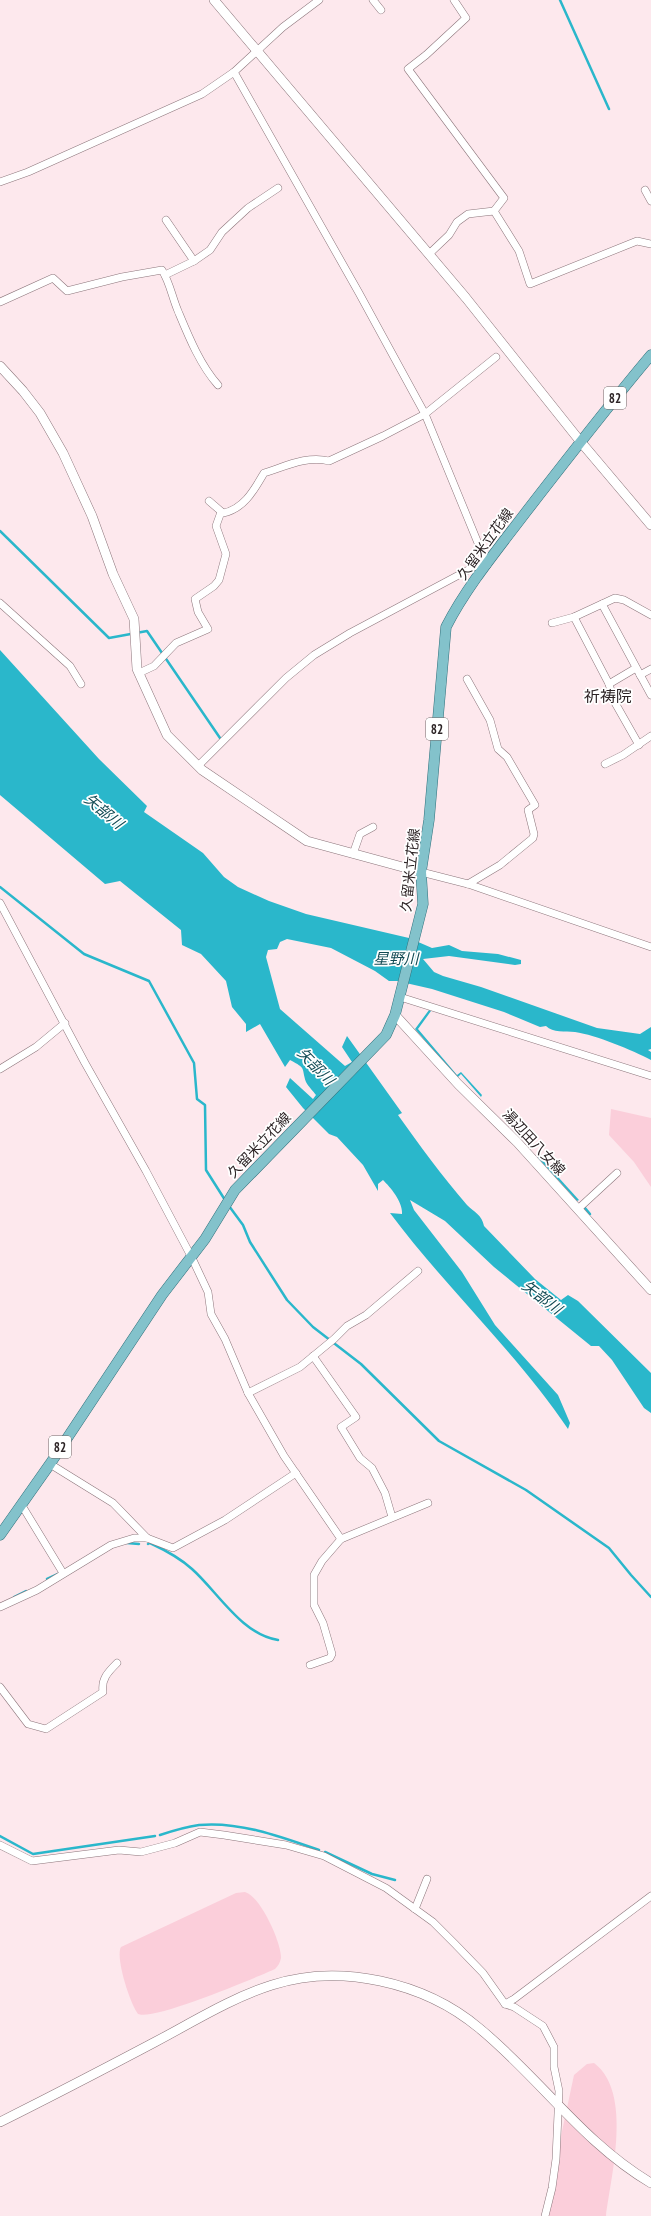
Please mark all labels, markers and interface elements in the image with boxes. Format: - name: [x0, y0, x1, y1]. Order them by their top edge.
- road number: 82: [604, 387, 626, 409]
- street label: 久留米立花線: [453, 505, 517, 583]
- district label: 祈祷院: [584, 686, 632, 706]
- road number: 82: [426, 718, 448, 740]
- water label: 矢部川: [81, 789, 129, 834]
- street label: 久留米立花線: [397, 827, 423, 913]
- water label: 星野川: [373, 949, 420, 968]
- water label: 矢部川: [294, 1043, 340, 1090]
- street label: 湯辺田八女線: [499, 1105, 569, 1179]
- street label: 久留米立花線: [223, 1109, 295, 1181]
- water label: 矢部川: [518, 1276, 567, 1319]
- road number: 82: [49, 1436, 71, 1458]

